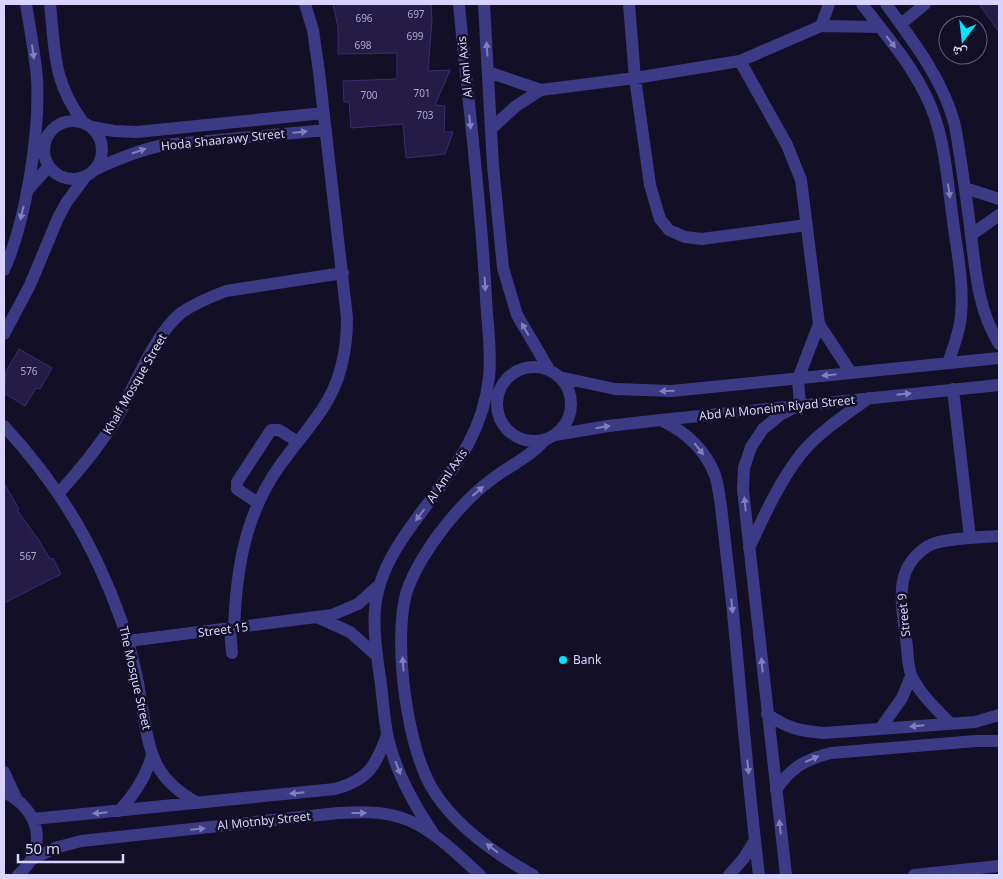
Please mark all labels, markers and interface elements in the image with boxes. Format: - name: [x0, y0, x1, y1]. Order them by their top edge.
- house number: 697: [407, 7, 425, 21]
- house number: 696: [355, 11, 373, 25]
- north arrow: [938, 15, 988, 65]
- house number: 699: [406, 29, 424, 43]
- street label: Al Aml Axis: [453, 35, 476, 99]
- one-way arrow: [886, 35, 897, 48]
- house number: 698: [354, 38, 372, 52]
- one-way arrow: [482, 40, 490, 56]
- text: ش: [950, 42, 969, 64]
- one-way arrow: [29, 44, 37, 60]
- house number: 701: [413, 86, 431, 100]
- house number: 700: [360, 88, 378, 102]
- house number: 703: [416, 108, 434, 122]
- one-way arrow: [466, 114, 474, 130]
- street label: Hoda Shaarawy Street: [160, 124, 286, 154]
- one-way arrow: [292, 128, 308, 136]
- one-way arrow: [131, 147, 146, 155]
- one-way arrow: [945, 184, 953, 200]
- one-way arrow: [17, 205, 25, 221]
- one-way arrow: [481, 276, 489, 292]
- one-way arrow: [521, 322, 530, 335]
- street label: Khalf Mosque Street: [99, 330, 171, 437]
- house number: 576: [20, 364, 38, 378]
- one-way arrow: [821, 372, 837, 380]
- one-way arrow: [659, 387, 675, 395]
- one-way arrow: [896, 390, 912, 398]
- street label: Abd Al Moneim Riyad Street: [698, 391, 856, 424]
- one-way arrow: [596, 423, 612, 431]
- one-way arrow: [694, 442, 705, 455]
- street label: Al Aml Axis: [422, 445, 471, 506]
- one-way arrow: [472, 486, 484, 497]
- one-way arrow: [741, 495, 749, 511]
- one-way arrow: [415, 508, 425, 522]
- house number: 567: [19, 549, 37, 563]
- street label: Street 9: [893, 592, 914, 638]
- one-way arrow: [728, 598, 736, 614]
- street label: Street 15: [197, 618, 249, 641]
- street label: The Mosque Street: [115, 624, 156, 732]
- place label: Bank: [573, 651, 602, 668]
- marker: Bank: [557, 654, 569, 666]
- one-way arrow: [399, 655, 407, 671]
- one-way arrow: [758, 657, 766, 673]
- one-way arrow: [908, 723, 924, 731]
- one-way arrow: [805, 755, 819, 763]
- one-way arrow: [395, 760, 402, 775]
- one-way arrow: [744, 760, 752, 776]
- one-way arrow: [288, 789, 304, 797]
- street label: Al Motnby Street: [216, 807, 312, 834]
- one-way arrow: [92, 809, 108, 817]
- one-way arrow: [352, 809, 368, 817]
- one-way arrow: [776, 819, 784, 835]
- one-way arrow: [190, 825, 206, 833]
- scale bar: [18, 832, 122, 864]
- text: 50 m: [25, 838, 60, 858]
- one-way arrow: [486, 843, 499, 854]

